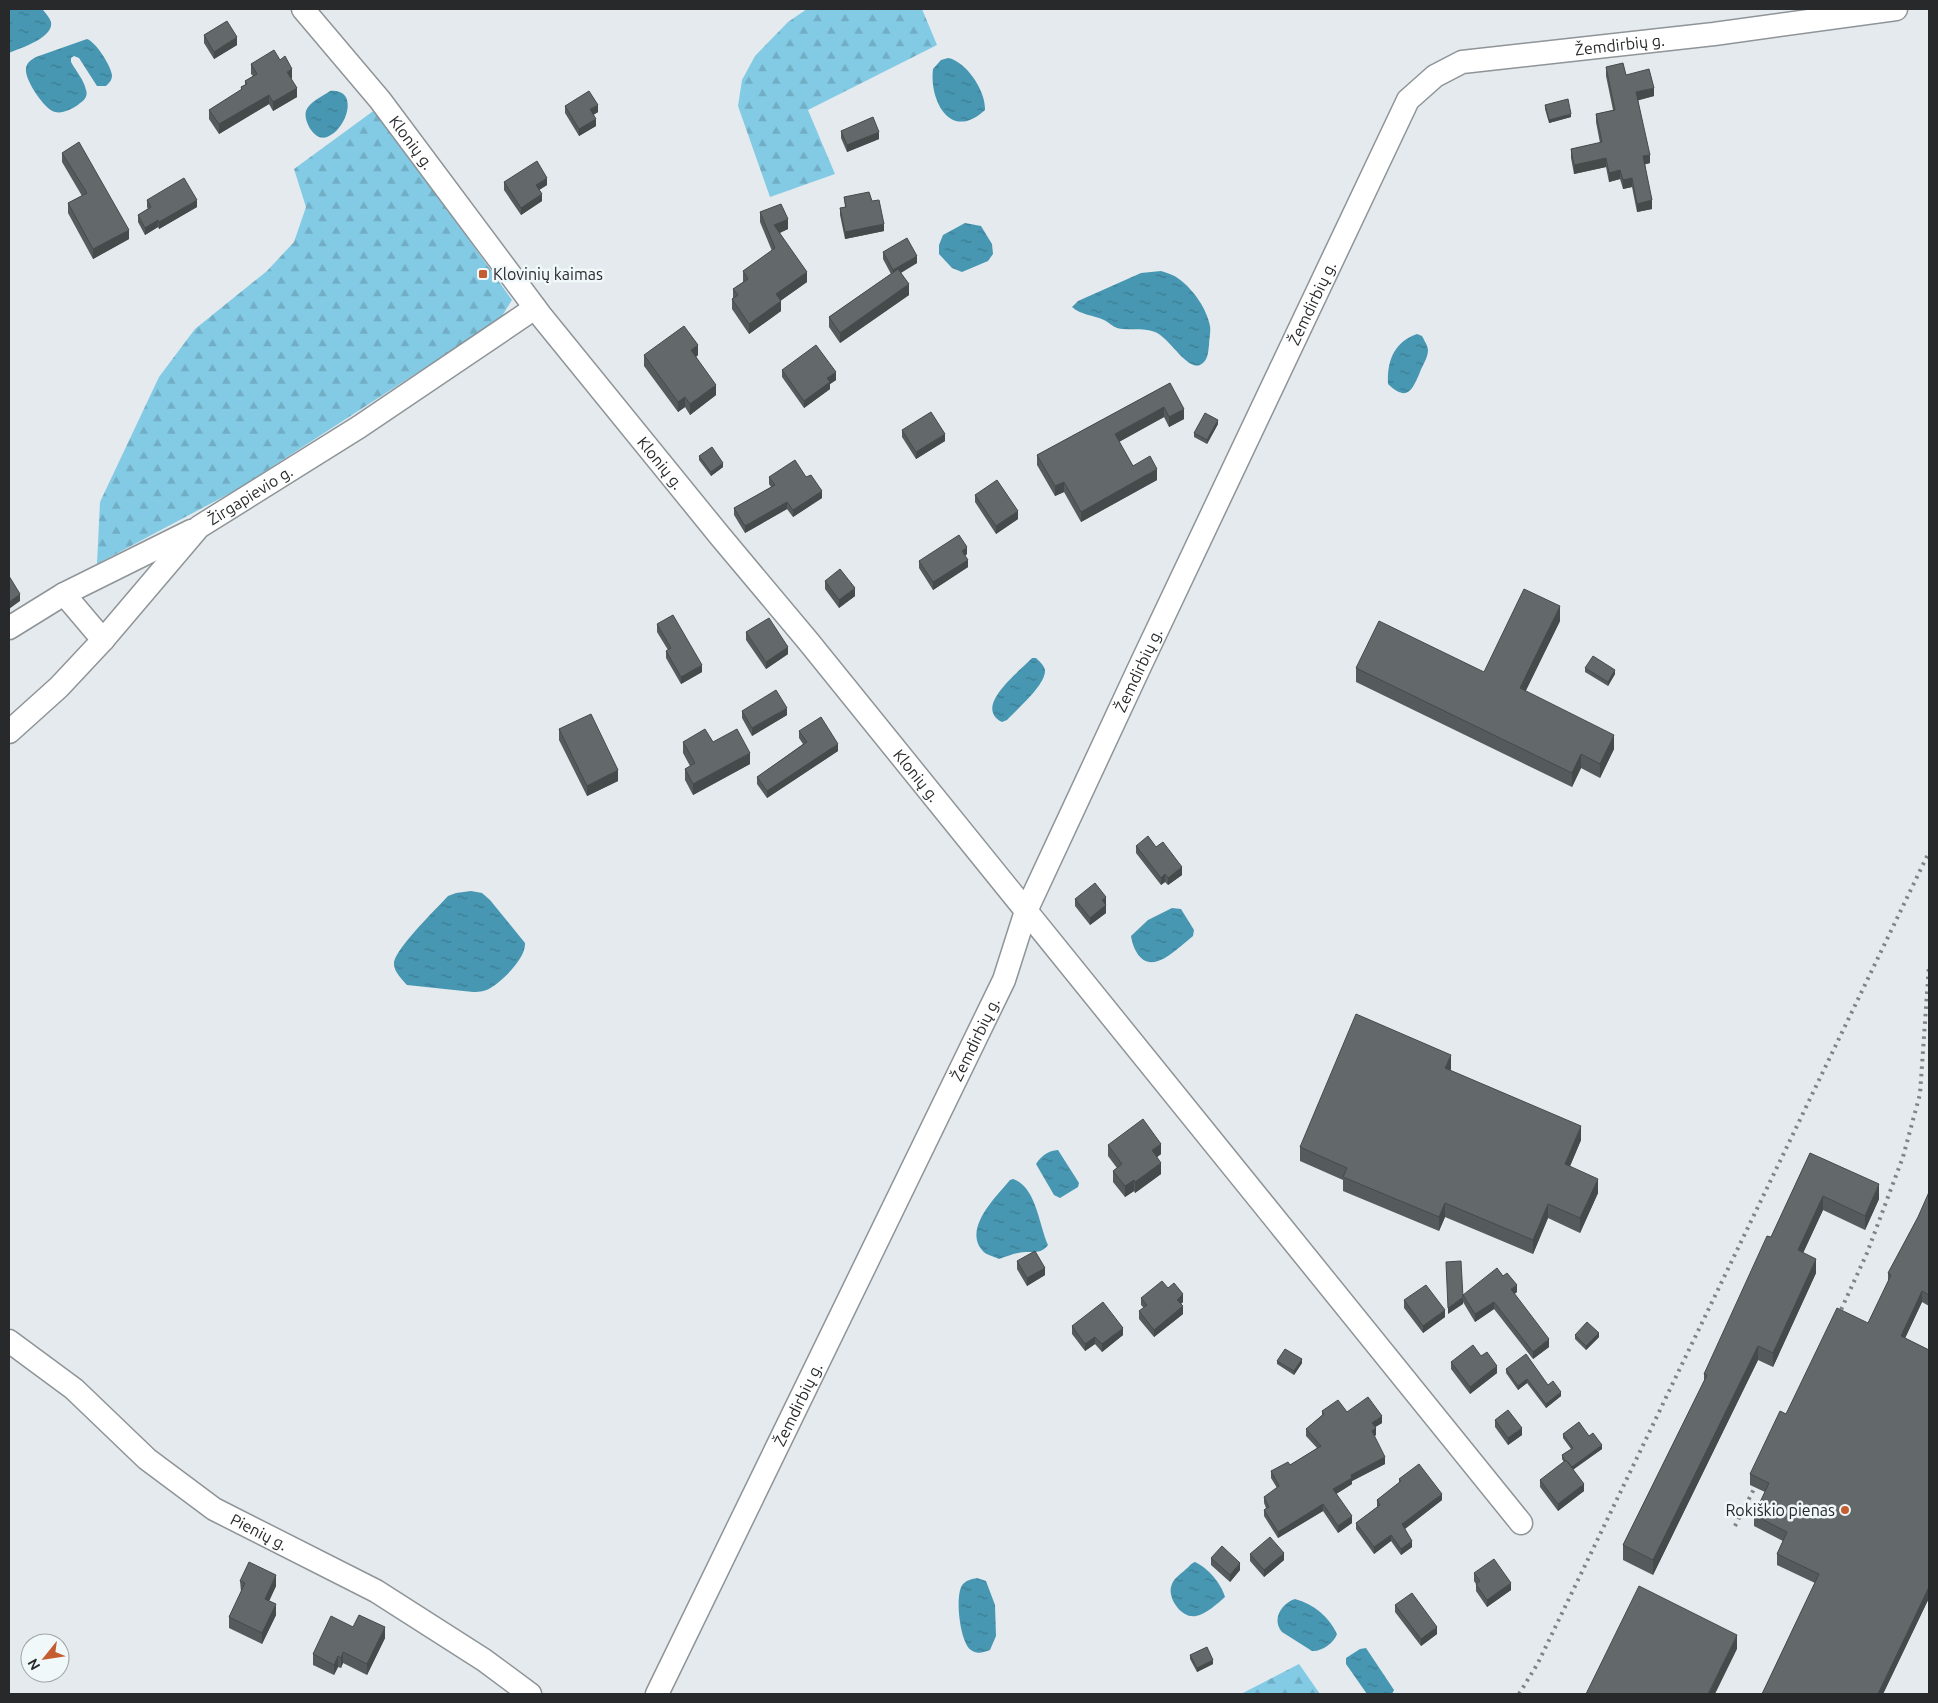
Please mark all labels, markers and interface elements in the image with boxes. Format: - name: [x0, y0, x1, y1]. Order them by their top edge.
- street label: Žemdirbių g.: [1574, 31, 1666, 58]
- street label: Klonių g.: [386, 112, 437, 173]
- street label: Žemdirbių g.: [1283, 258, 1339, 348]
- place label: Klovinių kaimas: [493, 265, 603, 283]
- marker: Klovinių kaimas: [477, 268, 489, 280]
- street label: Klonių g.: [634, 433, 687, 493]
- street label: Žirgapievio g.: [204, 462, 296, 528]
- street label: Žemdirbių g.: [1110, 625, 1166, 715]
- street label: Klonių g.: [890, 745, 943, 805]
- street label: Žemdirbių g.: [946, 995, 1003, 1084]
- street label: Žemdirbių g.: [769, 1360, 826, 1449]
- place label: Rokiškio pienas: [1725, 1501, 1835, 1519]
- marker: Rokiškio pienas: [1839, 1504, 1851, 1516]
- street label: Pienių g.: [228, 1510, 290, 1554]
- north arrow: [20, 1633, 70, 1683]
- text: N: [24, 1656, 43, 1673]

